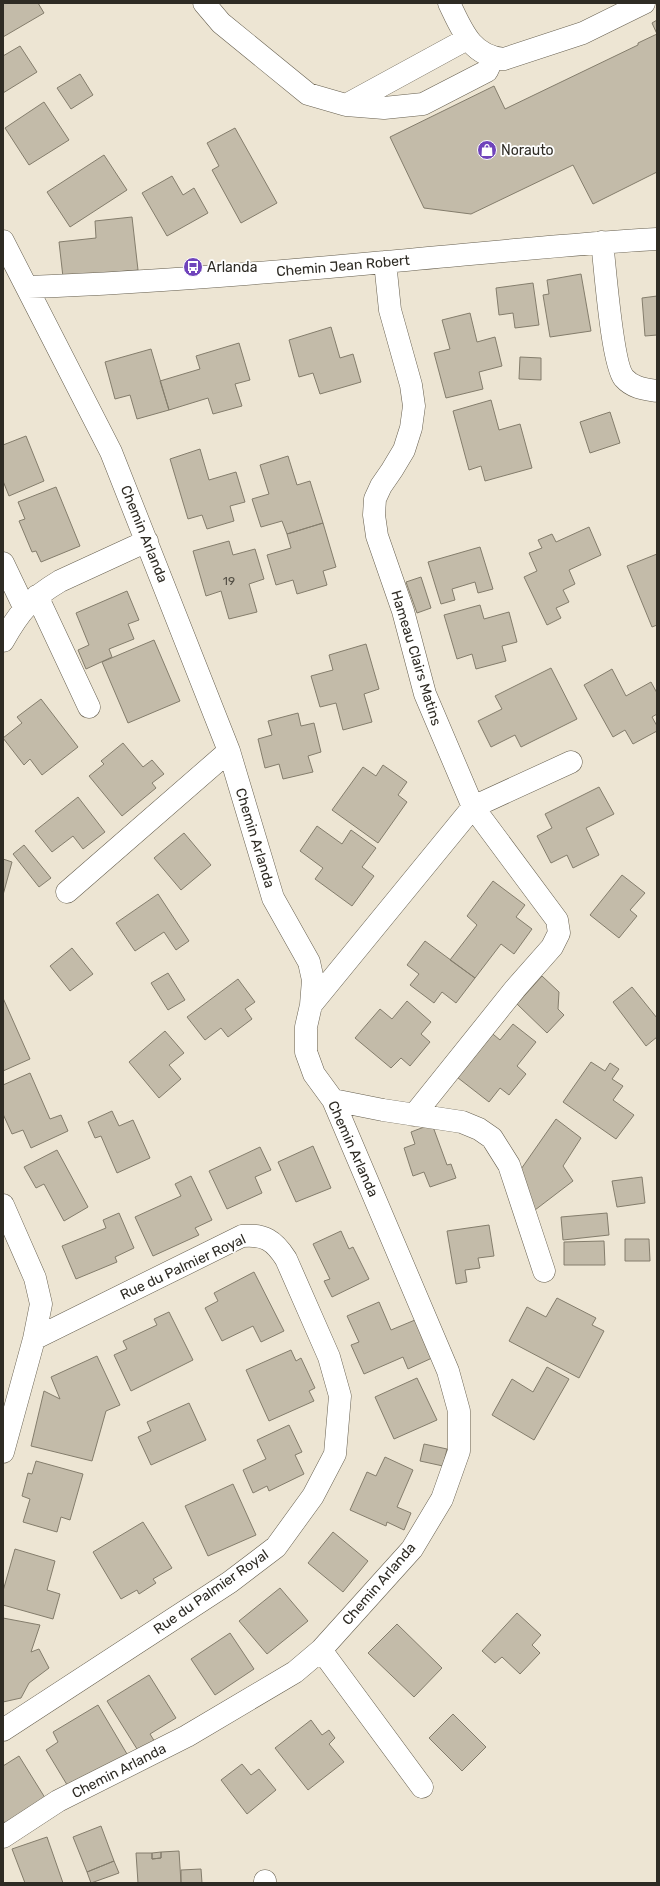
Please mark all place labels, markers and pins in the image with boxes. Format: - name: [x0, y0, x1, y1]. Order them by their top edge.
- shop icon: Norauto: [476, 139, 498, 161]
- place label: Norauto: [501, 142, 554, 159]
- bus stop icon: Arlanda: [182, 256, 204, 278]
- place label: Arlanda: [207, 259, 257, 276]

